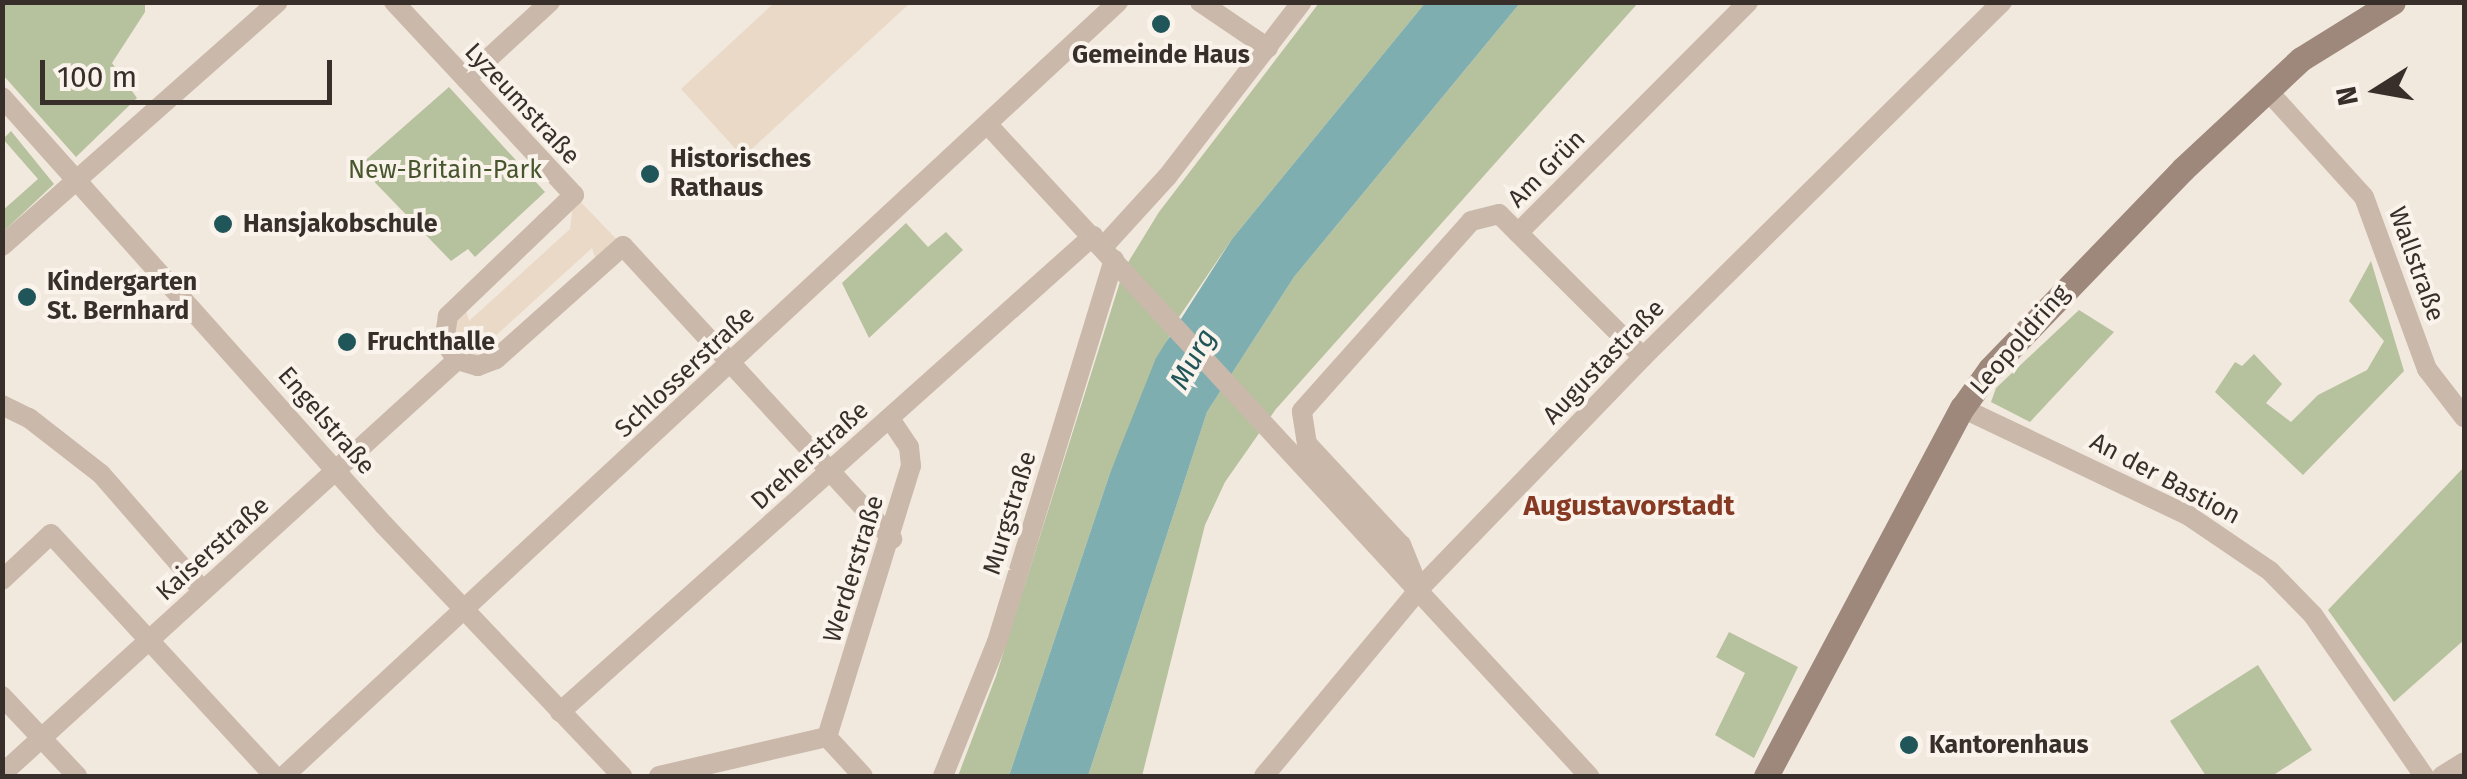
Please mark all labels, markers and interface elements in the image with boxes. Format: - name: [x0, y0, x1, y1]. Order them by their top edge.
- marker: Gemeinde Haus: [1150, 13, 1172, 35]
- street label: Lyzeumstraße: [458, 37, 586, 171]
- scale bar: [45, 40, 338, 102]
- place label: Gemeinde Haus: [1072, 40, 1250, 70]
- north arrow: [2327, 40, 2427, 140]
- text: 100 m: [57, 59, 137, 95]
- text: N: [2329, 84, 2365, 108]
- street label: Am Grün: [1502, 124, 1592, 214]
- place label: Historisches Rathaus: [670, 145, 811, 204]
- park label: New-Britain-Park: [348, 155, 542, 185]
- marker: Historisches Rathaus: [639, 163, 661, 185]
- street label: Wallstraße: [2381, 203, 2451, 325]
- place label: Hansjakobschule: [243, 209, 437, 239]
- marker: Hansjakobschule: [212, 213, 234, 235]
- place label: Kindergarten St. Bernhard: [47, 268, 197, 327]
- street label: Leopoldring: [1964, 279, 2076, 401]
- marker: Kindergarten St. Bernhard: [16, 286, 38, 308]
- street label: Augustastraße: [1537, 293, 1671, 431]
- street label: Schlosserstraße: [609, 300, 761, 444]
- water label: Murg: [1163, 323, 1223, 395]
- place label: Fruchthalle: [367, 327, 495, 357]
- marker: Fruchthalle: [336, 331, 358, 353]
- street label: Engelstraße: [271, 361, 381, 481]
- street label: Dreherstraße: [745, 395, 875, 517]
- street label: An der Bastion: [2085, 427, 2245, 531]
- street label: Murgstraße: [977, 448, 1043, 578]
- district label: Augustavorstadt: [1524, 489, 1734, 523]
- street label: Kaiserstraße: [150, 491, 276, 607]
- street label: Werderstraße: [817, 492, 891, 646]
- place label: Kantorenhaus: [1929, 730, 2089, 760]
- marker: Kantorenhaus: [1898, 734, 1920, 756]

